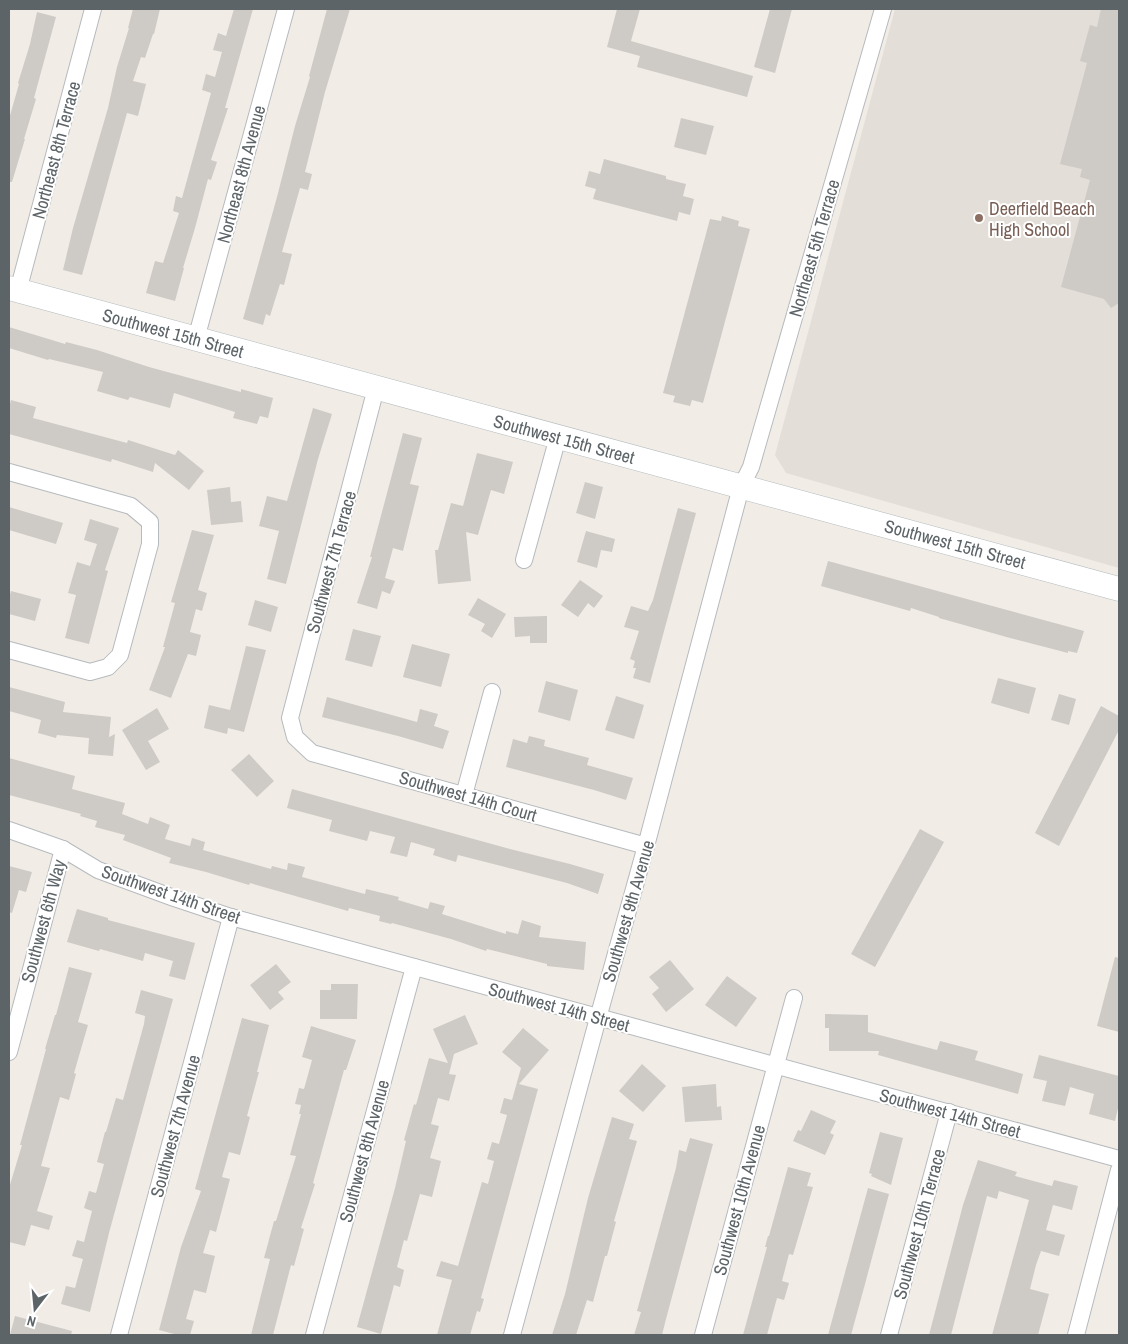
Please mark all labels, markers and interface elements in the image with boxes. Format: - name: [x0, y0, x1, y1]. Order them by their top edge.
- street label: Northeast 8th Terrace: [26, 78, 86, 222]
- street label: Northeast 8th Avenue: [211, 102, 271, 246]
- street label: Northeast 5th Terrace: [782, 176, 846, 320]
- place label: Deerfield Beach High School: [989, 196, 1095, 242]
- marker: Deerfield Beach High School: [973, 212, 985, 224]
- street label: Southwest 15th Street: [100, 302, 246, 364]
- street label: Southwest 15th Street: [491, 408, 637, 470]
- street label: Southwest 7th Terrace: [300, 488, 362, 636]
- street label: Southwest 15th Street: [882, 513, 1028, 575]
- street label: Southwest 14th Court: [396, 764, 540, 828]
- street label: Southwest 9th Avenue: [596, 837, 660, 985]
- street label: Southwest 6th Way: [15, 856, 72, 985]
- street label: Southwest 14th Street: [98, 859, 244, 929]
- street label: Southwest 14th Street: [486, 976, 632, 1038]
- street label: Southwest 7th Avenue: [144, 1052, 206, 1200]
- street label: Southwest 8th Avenue: [333, 1077, 395, 1225]
- street label: Southwest 14th Street: [877, 1082, 1023, 1144]
- street label: Southwest 10th Avenue: [707, 1122, 771, 1278]
- street label: Southwest 10th Terrace: [887, 1146, 951, 1302]
- north arrow: [10, 1284, 60, 1334]
- text: N: [25, 1312, 38, 1331]

